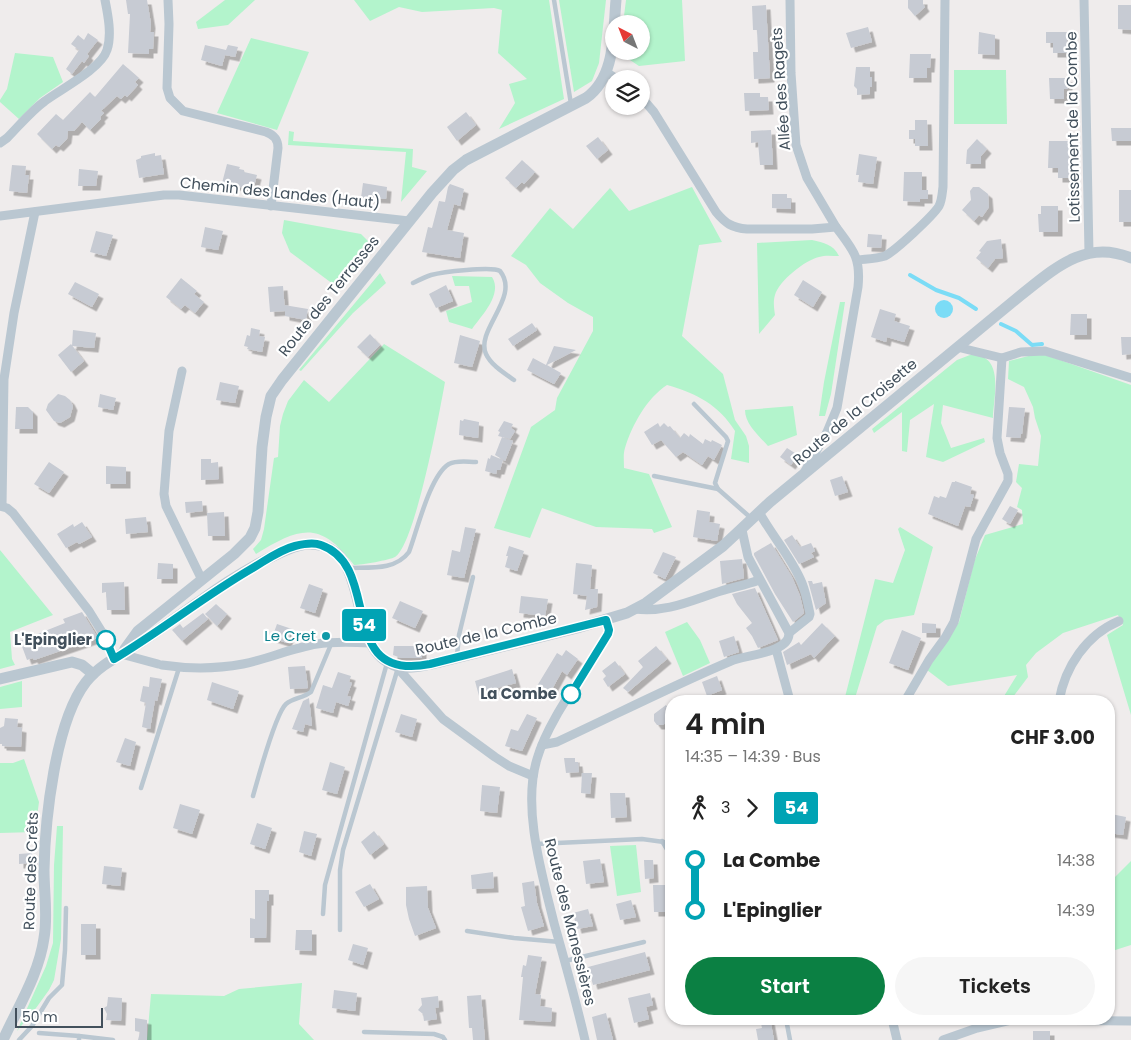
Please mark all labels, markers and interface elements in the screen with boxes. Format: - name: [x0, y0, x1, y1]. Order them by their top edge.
- north arrow: [605, 15, 650, 60]
- map controls: [605, 15, 650, 115]
- street label: Allée des Ragets: [766, 27, 795, 151]
- street label: Lotissement de la Combe: [1060, 31, 1085, 223]
- button: layers: [605, 70, 650, 115]
- street label: Chemin des Landes (Haut): [179, 172, 381, 213]
- street label: Route des Terrasses: [273, 231, 384, 361]
- street label: Route de la Croisette: [788, 353, 921, 470]
- street label: Route de la Combe: [413, 607, 559, 660]
- line badge: 54: [342, 609, 386, 641]
- text: 54: [352, 612, 376, 637]
- place label: Le Cret: [264, 625, 316, 646]
- place label: L'Epinglier: [14, 629, 93, 650]
- marker: L'Epinglier: [96, 630, 116, 650]
- marker: Le Cret: [320, 630, 332, 642]
- place label: La Combe: [480, 683, 557, 704]
- marker: La Combe: [561, 684, 581, 704]
- text: 4 min: [685, 705, 766, 744]
- text: CHF 3.00: [1011, 724, 1095, 751]
- text: 14:35 – 14:39 · Bus: [685, 745, 821, 768]
- icon: walk: [685, 794, 713, 822]
- icon: forward: [738, 794, 766, 822]
- text: 54: [784, 795, 808, 820]
- text: 3: [721, 796, 730, 819]
- street label: Route des Crêts: [18, 811, 43, 930]
- street label: Route des Manessières: [540, 836, 601, 1008]
- text: La Combe: [723, 847, 820, 874]
- text: 14:38: [1057, 849, 1095, 872]
- text: L'Epinglier: [723, 897, 822, 924]
- text: 14:39: [1057, 899, 1095, 922]
- button: Start: [685, 957, 885, 1015]
- button: Tickets: [895, 957, 1095, 1015]
- scale bar: [15, 1005, 102, 1028]
- text: 50 m: [22, 1007, 58, 1027]

